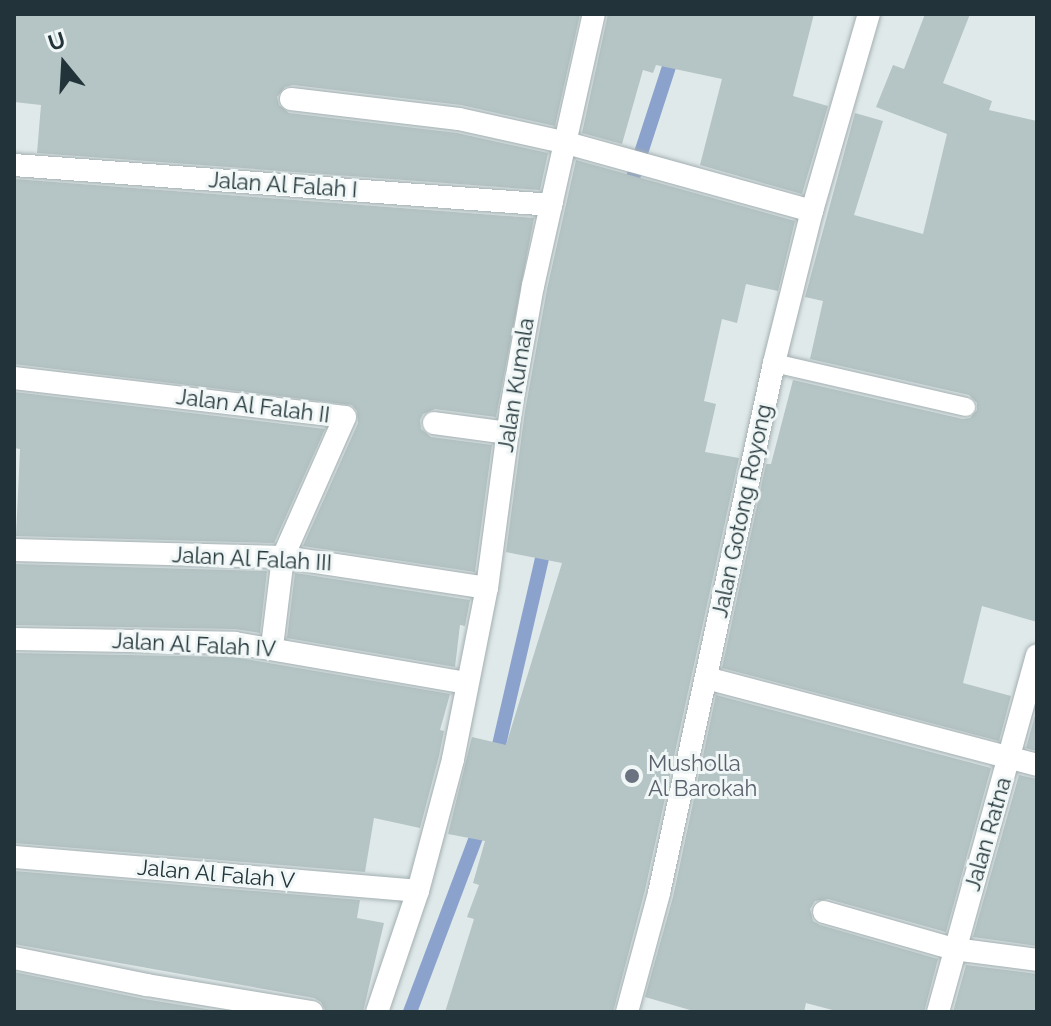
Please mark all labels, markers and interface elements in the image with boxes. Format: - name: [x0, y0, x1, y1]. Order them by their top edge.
- north arrow: [24, 24, 104, 104]
- text: U: [45, 26, 68, 56]
- street label: Jalan Al Falah I: [207, 167, 359, 203]
- street label: Jalan Kumala: [492, 316, 540, 454]
- street label: Jalan Al Falah II: [174, 383, 332, 429]
- street label: Jalan Gotong Royong: [706, 402, 778, 620]
- street label: Jalan Al Falah III: [171, 542, 333, 576]
- street label: Jalan Al Falah IV: [111, 627, 277, 663]
- place label: Musholla Al Barokah: [648, 750, 758, 802]
- marker: Musholla Al Barokah: [623, 767, 641, 785]
- street label: Jalan Ratna: [959, 774, 1017, 894]
- street label: Jalan Al Falah V: [135, 854, 297, 894]

